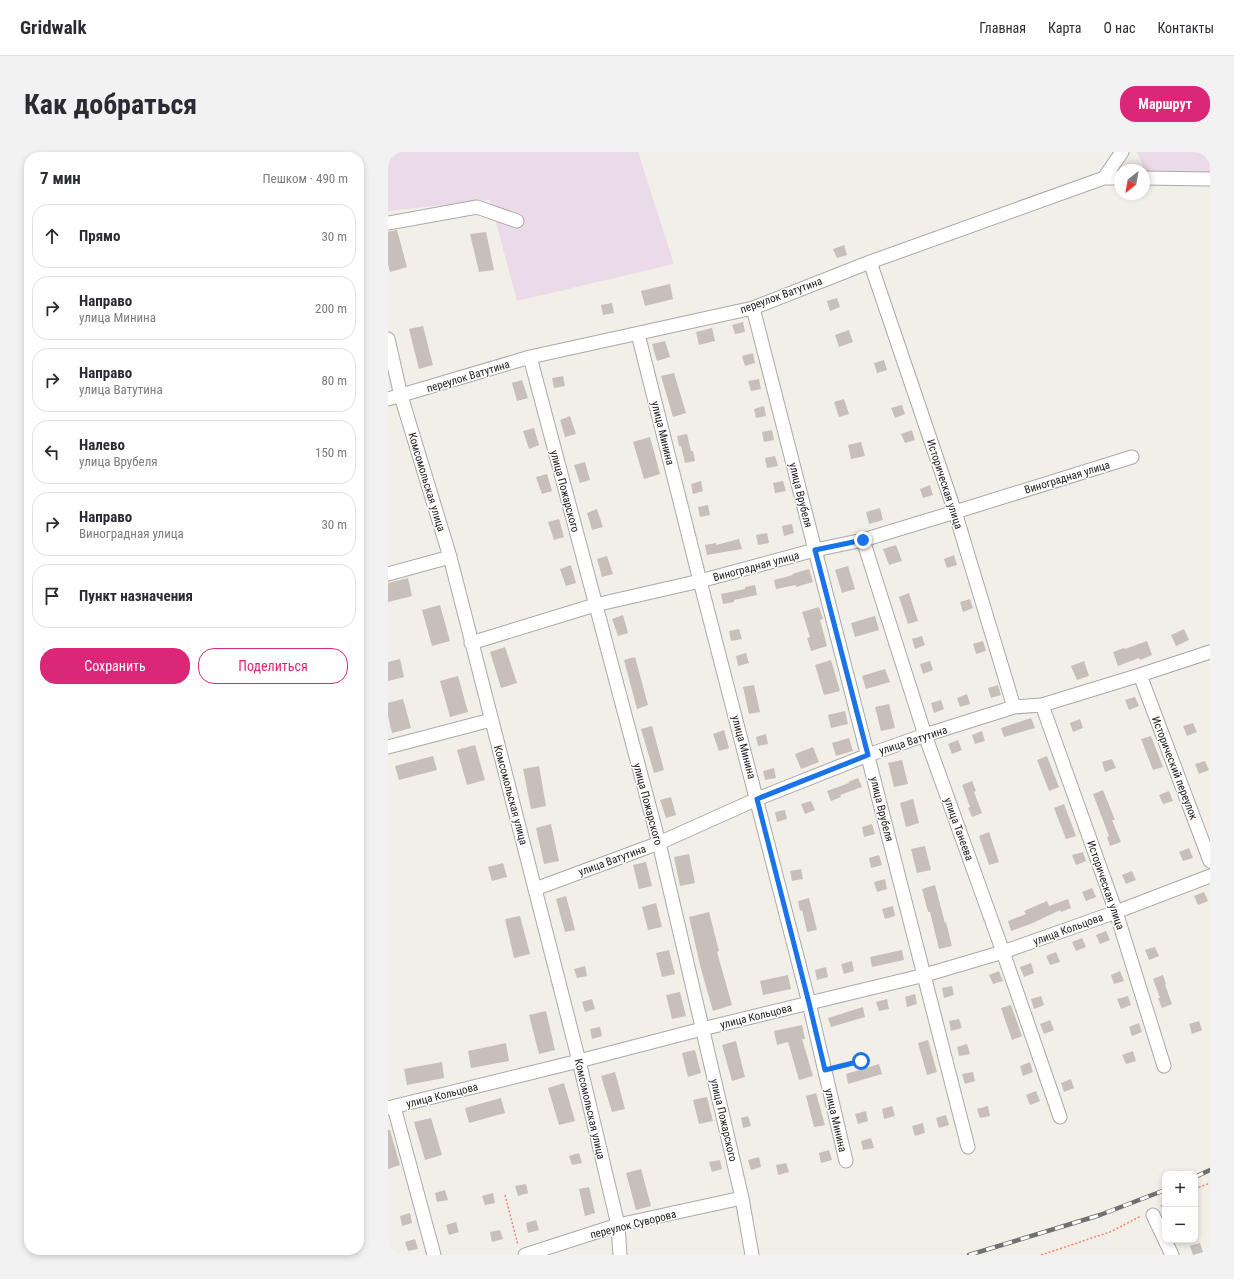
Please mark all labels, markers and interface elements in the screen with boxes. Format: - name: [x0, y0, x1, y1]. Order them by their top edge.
- text: Gridwalk: [20, 16, 86, 39]
- text: Главная: [979, 20, 1026, 36]
- text: Карта: [1048, 20, 1081, 36]
- text: О нас: [1103, 20, 1135, 36]
- text: Контакты: [1157, 20, 1214, 36]
- button: Маршрут: [1120, 86, 1210, 122]
- text: Как добраться: [24, 88, 197, 121]
- north arrow: [1114, 164, 1150, 200]
- text: 7 мин: [40, 168, 81, 188]
- text: Пешком · 490 m: [262, 171, 348, 186]
- icon: ahead: [41, 225, 63, 247]
- text: Прямо: [79, 227, 120, 245]
- text: 30 m: [321, 229, 347, 244]
- street label: переулок Ватутина: [738, 275, 824, 316]
- text: Направо: [79, 292, 132, 310]
- icon: right: [41, 297, 63, 319]
- text: 200 m: [315, 301, 347, 316]
- text: улица Минина: [79, 310, 156, 325]
- street label: переулок Ватутина: [425, 358, 511, 395]
- text: Направо: [79, 364, 132, 382]
- icon: right: [41, 369, 63, 391]
- text: 80 m: [321, 373, 347, 388]
- text: улица Ватутина: [79, 382, 163, 397]
- street label: улица Минина: [648, 400, 677, 466]
- street label: Комсомольская улица: [405, 431, 448, 533]
- text: Налево: [79, 436, 125, 454]
- street label: Историческая улица: [924, 438, 965, 531]
- icon: left: [41, 441, 63, 463]
- text: 150 m: [315, 445, 347, 460]
- street label: улица Пожарского: [547, 449, 582, 534]
- text: улица Врубеля: [79, 454, 158, 469]
- street label: Виноградная улица: [1023, 458, 1111, 497]
- street label: улица Врубеля: [786, 461, 815, 529]
- text: Направо: [79, 508, 132, 526]
- icon: right: [41, 513, 63, 535]
- text: 30 m: [321, 517, 347, 532]
- text: Виноградная улица: [79, 526, 184, 541]
- route end: [854, 531, 872, 549]
- street label: Виноградная улица: [712, 549, 801, 584]
- icon: arrive: [41, 585, 63, 607]
- text: Пункт назначения: [79, 587, 193, 605]
- button: Сохранить: [40, 648, 190, 684]
- button: Поделиться: [198, 648, 348, 684]
- street label: улица Минина: [729, 714, 758, 780]
- street label: Исторический переулок: [1149, 715, 1200, 822]
- street label: улица Ватутина: [877, 723, 949, 758]
- street label: Комсомольская улица: [491, 744, 530, 846]
- street label: улица Пожарского: [630, 762, 665, 847]
- street label: улица Врубеля: [867, 775, 896, 843]
- street label: улица Танеева: [941, 796, 976, 862]
- street label: Историческая улица: [1084, 839, 1127, 931]
- street label: улица Ватутина: [577, 842, 648, 879]
- street label: улица Кольцова: [1031, 911, 1105, 948]
- street label: улица Кольцова: [719, 1001, 793, 1032]
- route start: [852, 1052, 870, 1070]
- street label: Комсомольская улица: [572, 1058, 607, 1161]
- street label: улица Пожарского: [708, 1077, 739, 1163]
- street label: улица Кольцова: [405, 1080, 479, 1111]
- street label: улица Минина: [822, 1087, 849, 1153]
- map controls: [1162, 1171, 1198, 1243]
- button: +: [1162, 1171, 1198, 1207]
- button: −: [1162, 1207, 1198, 1243]
- street label: переулок Суворова: [589, 1208, 677, 1241]

